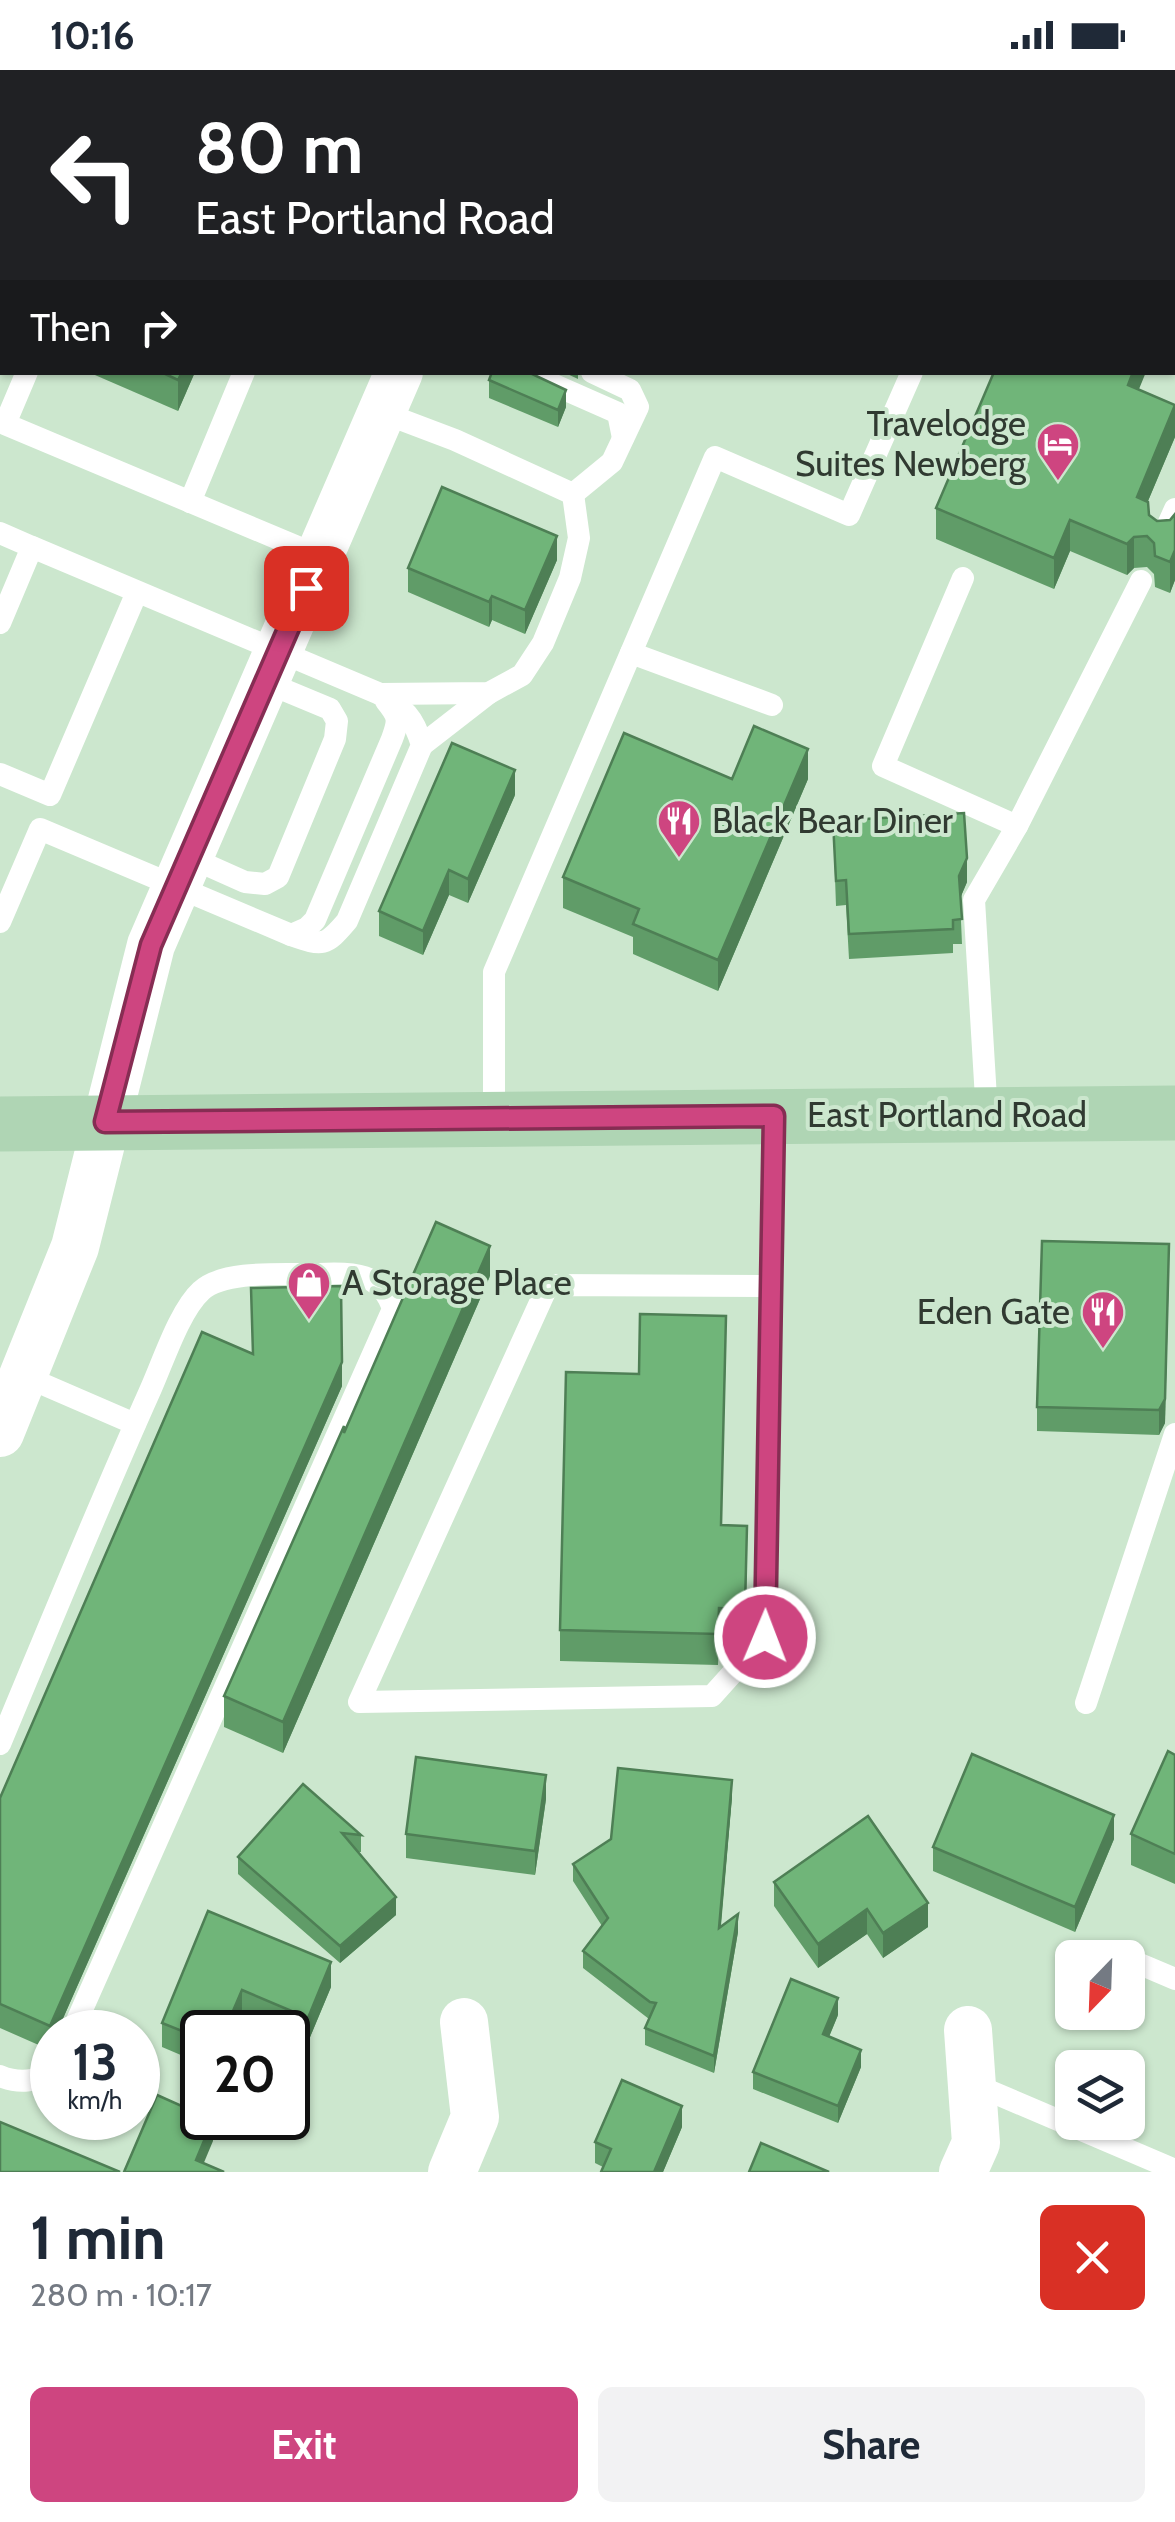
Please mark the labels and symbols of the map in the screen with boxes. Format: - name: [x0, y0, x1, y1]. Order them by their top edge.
- place label: Travelodge Suites Newberg: [795, 402, 1027, 485]
- hotel icon: Travelodge Suites Newberg: [1035, 421, 1081, 482]
- pin: [264, 546, 349, 631]
- restaurant icon: Black Bear Diner: [656, 798, 702, 859]
- place label: Black Bear Diner: [712, 799, 953, 842]
- street label: East Portland Road: [807, 1093, 1087, 1136]
- shop icon: A Storage Place: [286, 1260, 332, 1321]
- place label: A Storage Place: [342, 1261, 572, 1304]
- restaurant icon: Eden Gate: [1080, 1289, 1126, 1350]
- place label: Eden Gate: [917, 1290, 1070, 1333]
- position arrow: [713, 1585, 817, 1689]
- north arrow: [1055, 1940, 1145, 2030]
- speed limit sign: 20: [180, 2010, 310, 2140]

